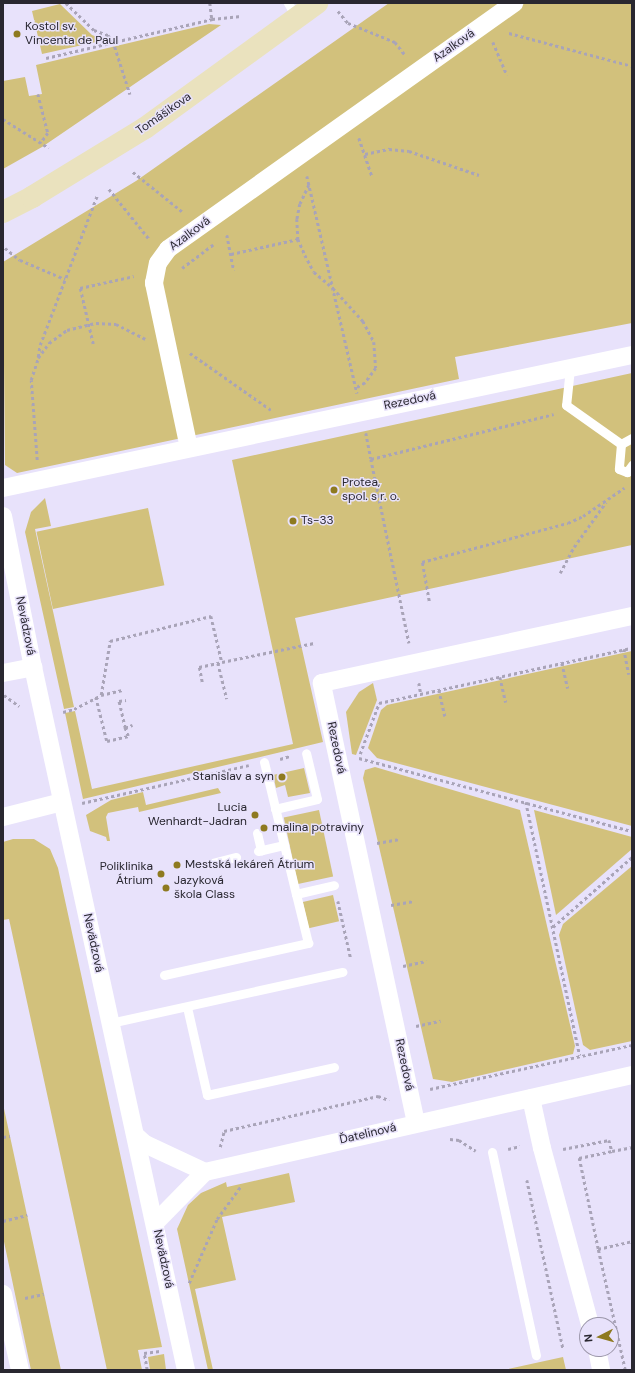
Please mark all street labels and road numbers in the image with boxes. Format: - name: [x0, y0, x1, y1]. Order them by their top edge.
- street label: Azalková: [430, 26, 478, 66]
- street label: Tomášikova: [134, 90, 194, 138]
- street label: Azalková: [167, 214, 213, 254]
- street label: Rezedová: [383, 388, 437, 414]
- street label: Nevädzová: [12, 595, 38, 657]
- street label: Rezedová: [323, 721, 349, 775]
- street label: Nevädzová: [80, 912, 106, 974]
- street label: Rezedová: [391, 1038, 417, 1092]
- street label: Ďatelinová: [338, 1120, 398, 1148]
- street label: Nevädzová: [150, 1228, 176, 1290]

